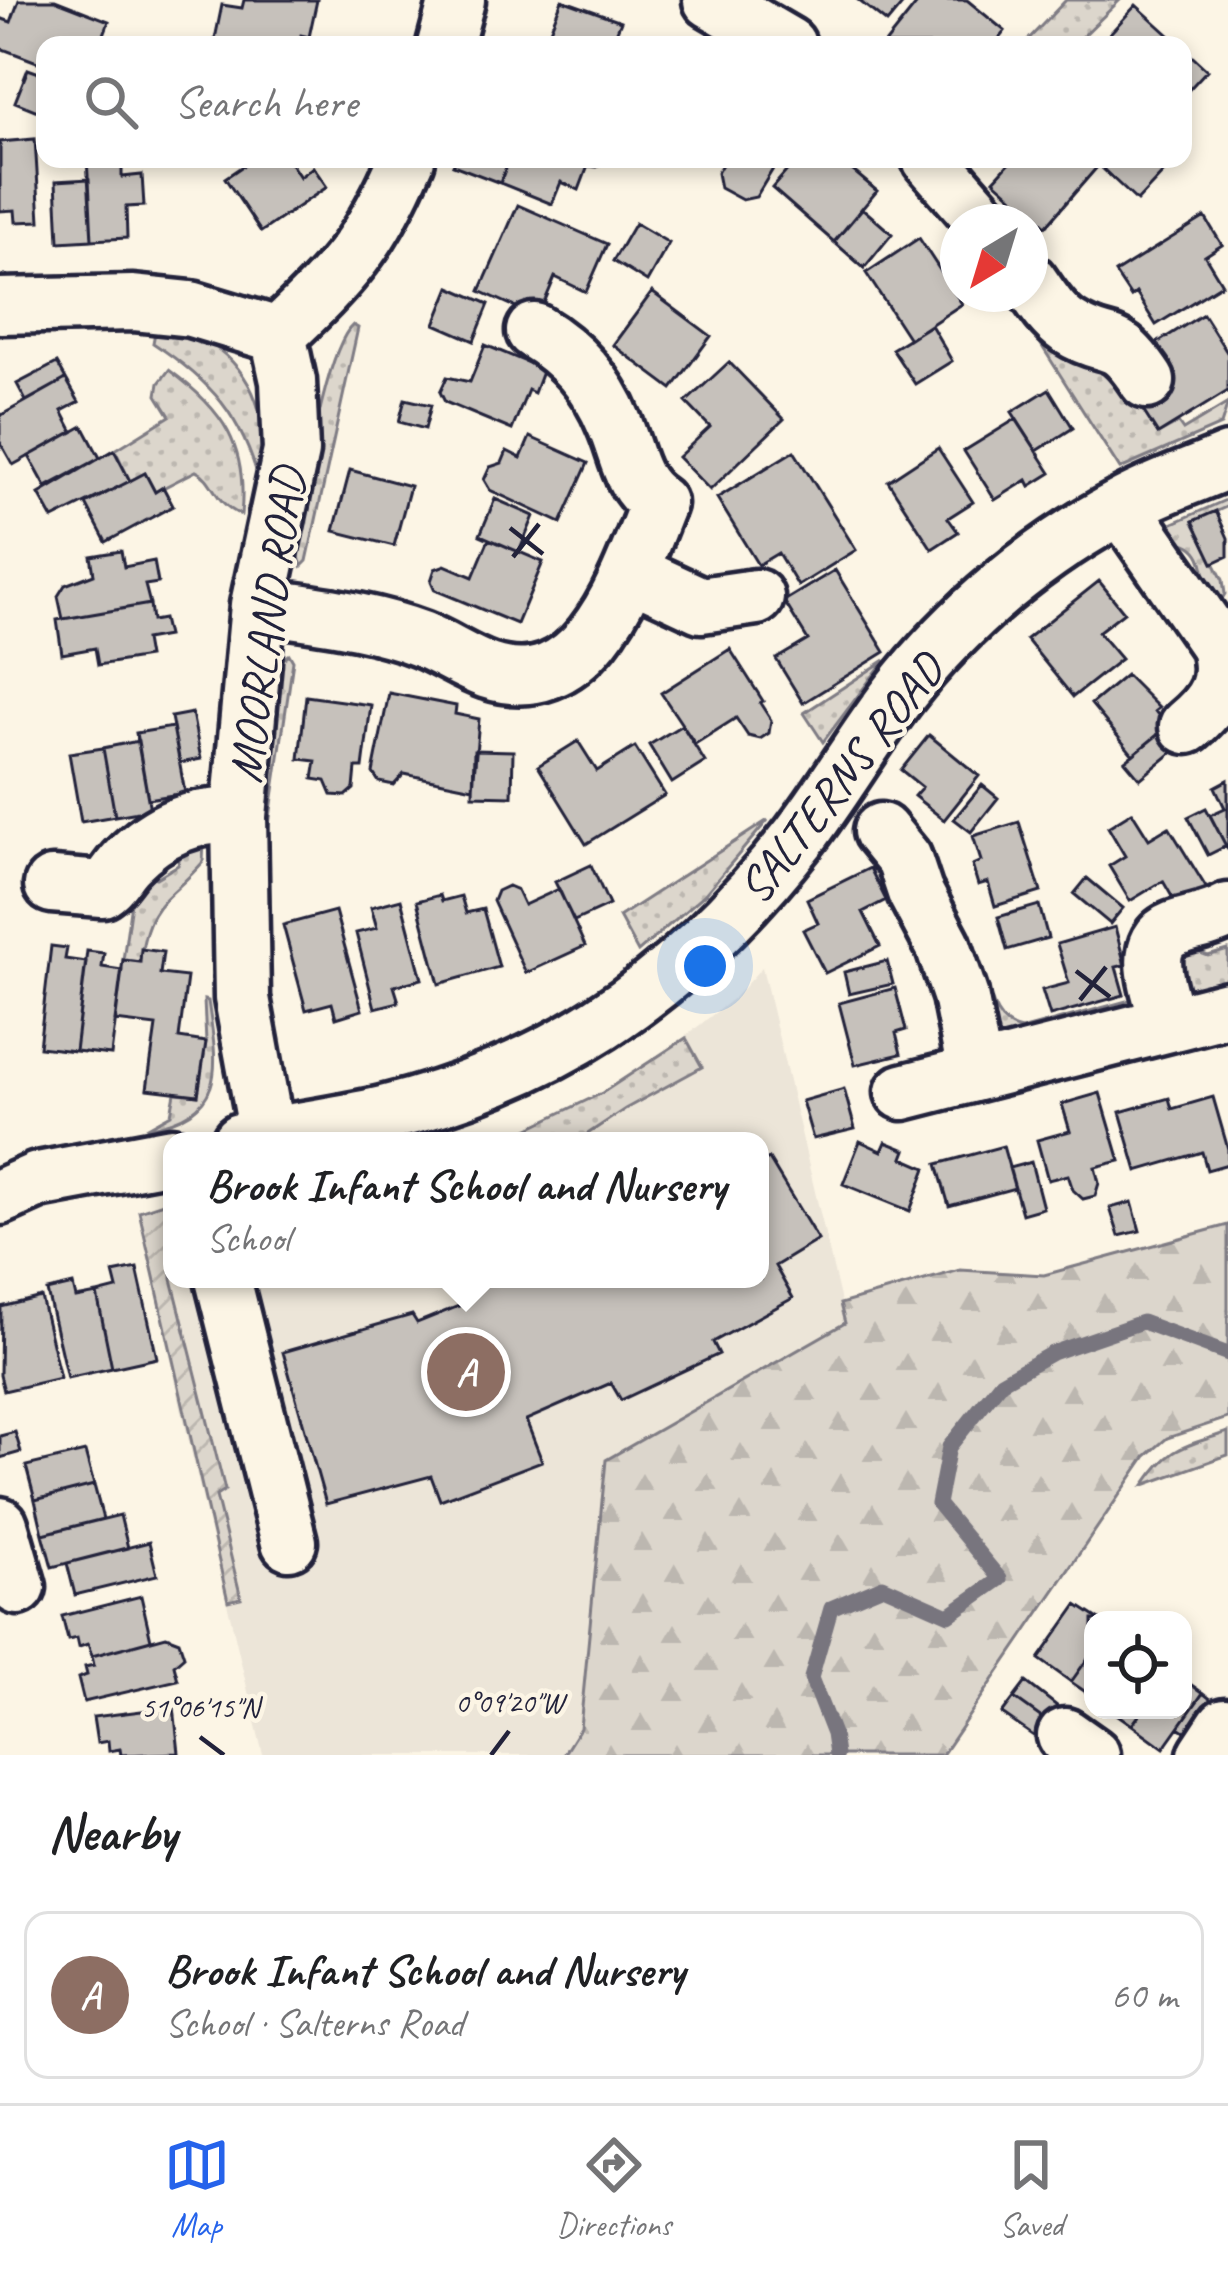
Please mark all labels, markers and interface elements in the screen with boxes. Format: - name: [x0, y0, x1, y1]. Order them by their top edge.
- search box: [36, 36, 1192, 168]
- icon: search: [78, 69, 144, 135]
- text: Search here: [174, 74, 357, 131]
- north arrow: [940, 204, 1048, 312]
- street label: MOORLAND ROAD: [214, 460, 318, 786]
- street label: SALTERNS ROAD: [724, 639, 959, 916]
- your location: [675, 936, 735, 996]
- popup: [163, 1132, 769, 1288]
- text: Brook Infant School and Nursery: [206, 1157, 726, 1214]
- text: School: [206, 1214, 290, 1263]
- pin: A: [427, 1327, 505, 1417]
- map controls: [1084, 1611, 1192, 1719]
- button: locate: [1084, 1611, 1192, 1719]
- text: 0°09'20"W: [455, 1683, 569, 1721]
- text: 51°06'15"N: [141, 1688, 264, 1726]
- text: Nearby: [48, 1801, 176, 1865]
- text: Brook Infant School and Nursery: [165, 1942, 684, 1999]
- text: A: [80, 1971, 100, 2020]
- text: 60 m: [1111, 1971, 1177, 2020]
- text: School · Salterns Road: [165, 1999, 464, 2048]
- tab: Map: [164, 2132, 230, 2246]
- tab: Directions: [557, 2132, 671, 2246]
- tab: Saved: [998, 2132, 1064, 2246]

